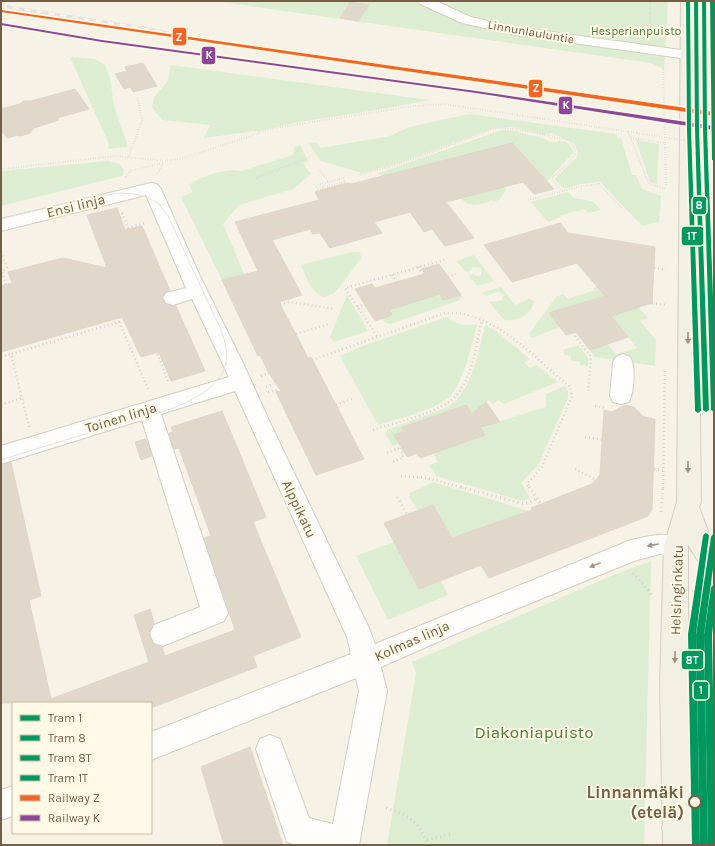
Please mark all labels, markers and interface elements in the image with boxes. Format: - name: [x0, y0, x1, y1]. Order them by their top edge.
- street label: Linnunlauluntie: [487, 18, 575, 46]
- park label: Hesperianpuisto: [591, 24, 681, 38]
- line badge: Z: [172, 27, 187, 46]
- text: Z: [176, 31, 183, 44]
- line badge: K: [201, 46, 216, 65]
- text: K: [205, 49, 213, 62]
- line badge: Z: [528, 79, 543, 98]
- text: Z: [533, 82, 540, 95]
- line badge: K: [558, 96, 573, 115]
- text: K: [562, 99, 570, 112]
- street label: Ensi linja: [45, 191, 107, 221]
- line badge: 8: [692, 196, 707, 215]
- text: 8: [695, 199, 703, 212]
- line badge: 1T: [681, 226, 704, 246]
- text: 1T: [687, 230, 697, 243]
- one-way arrow: [685, 332, 691, 345]
- street label: Toinen linja: [83, 399, 159, 437]
- one-way arrow: [685, 461, 691, 474]
- street label: Alppikatu: [278, 477, 320, 541]
- one-way arrow: [647, 542, 659, 548]
- street label: Helsinginkatu: [667, 545, 687, 635]
- one-way arrow: [589, 563, 601, 569]
- street label: Kolmas linja: [372, 617, 452, 665]
- line badge: 8T: [681, 650, 704, 670]
- one-way arrow: [672, 651, 678, 664]
- text: 8T: [686, 654, 699, 667]
- line badge: 1: [693, 681, 709, 700]
- text: 1: [699, 684, 703, 697]
- legend: [12, 702, 152, 834]
- text: Tram 1: [48, 711, 82, 725]
- park label: Diakoniapuisto: [474, 722, 594, 742]
- text: Tram 8: [48, 731, 86, 745]
- text: Tram 8T: [48, 751, 92, 765]
- text: Tram 1T: [48, 771, 88, 785]
- place label: Linnanmäki (etelä): [587, 782, 684, 822]
- text: Railway Z: [48, 791, 100, 805]
- marker: Linnanmäki (etelä): [688, 795, 702, 809]
- text: Railway K: [48, 811, 101, 825]

